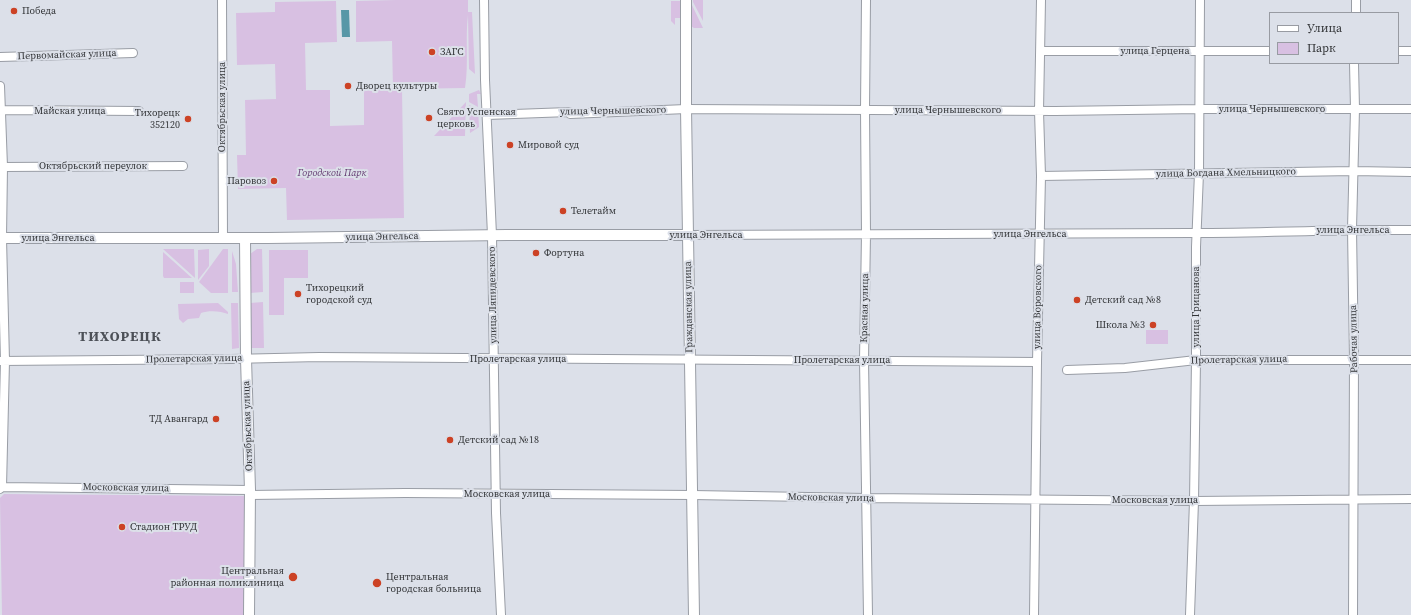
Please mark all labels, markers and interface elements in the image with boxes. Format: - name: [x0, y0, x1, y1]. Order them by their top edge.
- place label: Победа: [22, 5, 56, 17]
- marker: Победа: [9, 6, 19, 16]
- legend: [1269, 12, 1399, 64]
- text: Улица: [1307, 20, 1342, 36]
- text: Парк: [1307, 40, 1336, 56]
- street label: улица Герцена: [1121, 45, 1189, 57]
- place label: ЗАГС: [440, 46, 464, 58]
- street label: Первомайская улица: [17, 47, 117, 63]
- marker: ЗАГС: [427, 47, 437, 57]
- street label: Октябрьская улица: [216, 62, 228, 152]
- place label: Дворец культуры: [356, 80, 437, 92]
- marker: Дворец культуры: [343, 81, 353, 91]
- street label: улица Чернышевского: [1219, 103, 1325, 115]
- street label: улица Чернышевского: [560, 104, 666, 118]
- street label: улица Чернышевского: [895, 104, 1001, 116]
- street label: Майская улица: [34, 105, 106, 117]
- place label: Свято Успенская церковь: [437, 106, 516, 130]
- place label: Тихорецк 352120: [135, 107, 180, 130]
- marker: Свято Успенская церковь: [424, 113, 434, 123]
- marker: Тихорецк 352120: [183, 114, 193, 124]
- place label: Мировой суд: [518, 139, 579, 151]
- marker: Мировой суд: [505, 140, 515, 150]
- street label: Октябрьский переулок: [39, 160, 147, 172]
- street label: улица Богдана Хмельницкого: [1156, 166, 1296, 180]
- park label: Городской Парк: [298, 167, 366, 179]
- place label: Паровоз: [227, 175, 266, 187]
- marker: Паровоз: [269, 176, 279, 186]
- place label: Телетайм: [571, 205, 616, 217]
- marker: Телетайм: [558, 206, 568, 216]
- street label: улица Энгельса: [1316, 224, 1390, 236]
- street label: улица Энгельса: [993, 228, 1067, 240]
- street label: улица Энгельса: [669, 229, 743, 241]
- street label: улица Энгельса: [345, 230, 419, 244]
- street label: улица Энгельса: [21, 232, 95, 244]
- street label: улица Ляпидевского: [486, 246, 500, 344]
- place label: Фортуна: [544, 247, 584, 259]
- marker: Фортуна: [531, 248, 541, 258]
- street label: Гражданская улица: [682, 261, 696, 353]
- street label: улица Воровского: [1031, 265, 1045, 349]
- street label: улица Грицанова: [1190, 266, 1202, 348]
- street label: Красная улица: [858, 273, 872, 343]
- place label: Тихорецкий городской суд: [306, 282, 372, 306]
- marker: Тихорецкий городской суд: [293, 289, 303, 299]
- place label: Детский сад №8: [1085, 294, 1161, 306]
- marker: Детский сад №8: [1072, 295, 1082, 305]
- street label: Рабочая улица: [1347, 305, 1361, 373]
- place label: Школа №3: [1096, 319, 1145, 331]
- marker: Школа №3: [1148, 320, 1158, 330]
- district label: ТИХОРЕЦК: [78, 329, 162, 345]
- street label: Пролетарская улица: [146, 352, 242, 366]
- street label: Пролетарская улица: [470, 353, 566, 365]
- street label: Пролетарская улица: [1191, 353, 1287, 367]
- street label: Пролетарская улица: [794, 354, 890, 366]
- street label: Октябрьская улица: [240, 381, 256, 471]
- place label: ТД Авангард: [149, 413, 208, 425]
- marker: ТД Авангард: [211, 414, 221, 424]
- place label: Детский сад №18: [458, 434, 539, 446]
- marker: Детский сад №18: [445, 435, 455, 445]
- street label: Московская улица: [83, 481, 169, 495]
- street label: Московская улица: [464, 488, 550, 500]
- street label: Московская улица: [788, 491, 874, 505]
- street label: Московская улица: [1112, 494, 1198, 506]
- place label: Стадион ТРУД: [130, 521, 197, 533]
- marker: Стадион ТРУД: [117, 522, 127, 532]
- place label: Центральная районная поликлиница: [170, 565, 284, 588]
- marker: Центральная районная поликлиница: [287, 571, 299, 583]
- place label: Центральная городская больница: [386, 571, 481, 594]
- marker: Центральная городская больница: [371, 577, 383, 589]

